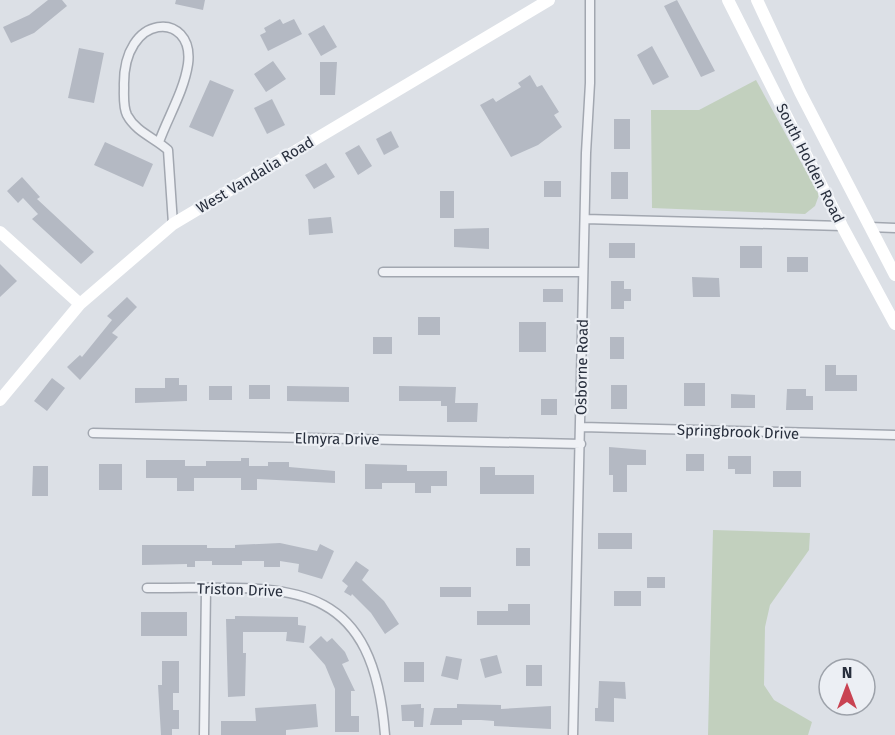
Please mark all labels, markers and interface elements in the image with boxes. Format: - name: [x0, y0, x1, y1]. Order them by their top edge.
- street label: South Holden Road: [772, 100, 848, 226]
- street label: West Vandalia Road: [193, 133, 317, 217]
- street label: Osborne Road: [572, 319, 592, 415]
- street label: Springbrook Drive: [677, 421, 799, 443]
- street label: Elmyra Drive: [294, 429, 380, 449]
- street label: Triston Drive: [197, 580, 283, 600]
- north arrow: [817, 657, 877, 717]
- text: N: [842, 663, 852, 682]

